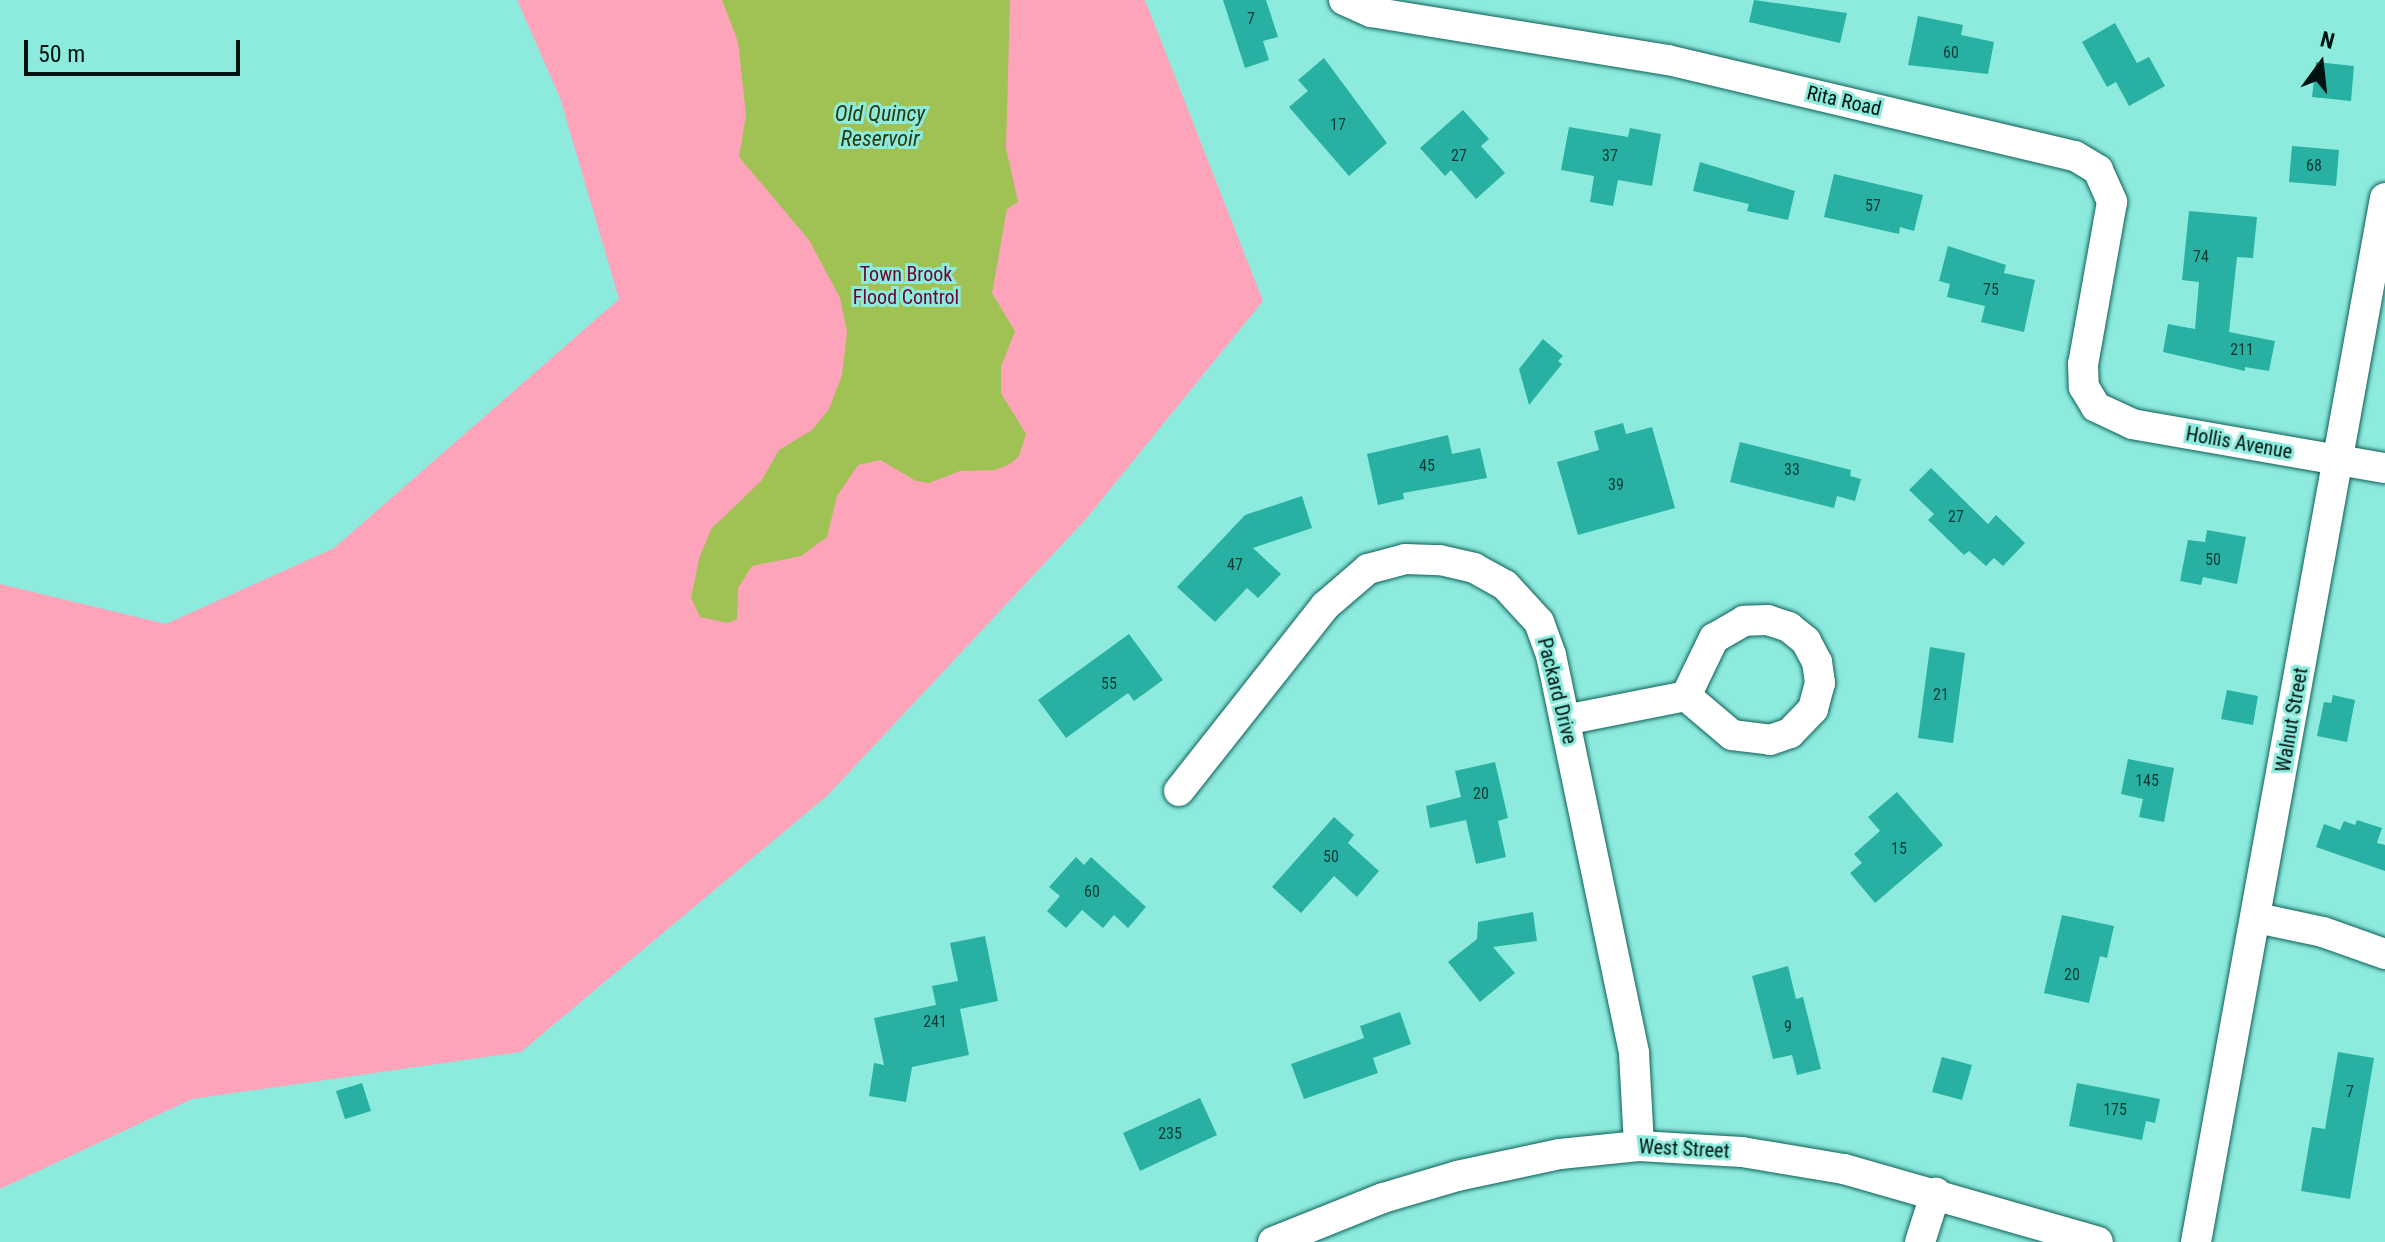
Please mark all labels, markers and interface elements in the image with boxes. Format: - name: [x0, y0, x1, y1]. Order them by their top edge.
- house number: 7: [1247, 9, 1255, 29]
- scale bar: [28, 24, 244, 74]
- north arrow: [2281, 24, 2361, 104]
- text: N: [2318, 27, 2337, 54]
- text: 50 m: [38, 40, 85, 68]
- house number: 60: [1943, 43, 1959, 63]
- street label: Rita Road: [1805, 81, 1883, 121]
- water label: Old Quincy Reservoir: [835, 100, 925, 152]
- house number: 17: [1330, 115, 1346, 135]
- house number: 27: [1451, 146, 1467, 166]
- house number: 37: [1602, 146, 1618, 166]
- house number: 68: [2306, 156, 2322, 176]
- house number: 57: [1865, 196, 1881, 216]
- house number: 74: [2193, 247, 2209, 267]
- park label: Town Brook Flood Control: [853, 262, 959, 309]
- house number: 75: [1983, 280, 1999, 300]
- house number: 211: [2230, 340, 2254, 360]
- street label: Hollis Avenue: [2184, 422, 2294, 464]
- house number: 45: [1419, 456, 1435, 476]
- house number: 33: [1784, 460, 1800, 480]
- house number: 39: [1608, 475, 1624, 495]
- house number: 27: [1948, 507, 1964, 527]
- house number: 50: [2205, 550, 2221, 570]
- house number: 47: [1227, 555, 1243, 575]
- street label: Packard Drive: [1532, 635, 1582, 747]
- street label: Walnut Street: [2271, 666, 2313, 774]
- house number: 55: [1101, 674, 1117, 694]
- house number: 21: [1933, 685, 1949, 705]
- house number: 145: [2135, 771, 2159, 791]
- house number: 20: [1473, 784, 1489, 804]
- house number: 15: [1891, 839, 1907, 859]
- house number: 50: [1323, 847, 1339, 867]
- house number: 60: [1084, 882, 1100, 902]
- house number: 20: [2064, 965, 2080, 985]
- house number: 241: [923, 1012, 947, 1032]
- house number: 9: [1784, 1017, 1792, 1037]
- house number: 7: [2346, 1082, 2354, 1102]
- house number: 175: [2103, 1100, 2127, 1120]
- house number: 235: [1158, 1124, 1182, 1144]
- street label: West Street: [1638, 1135, 1730, 1163]

